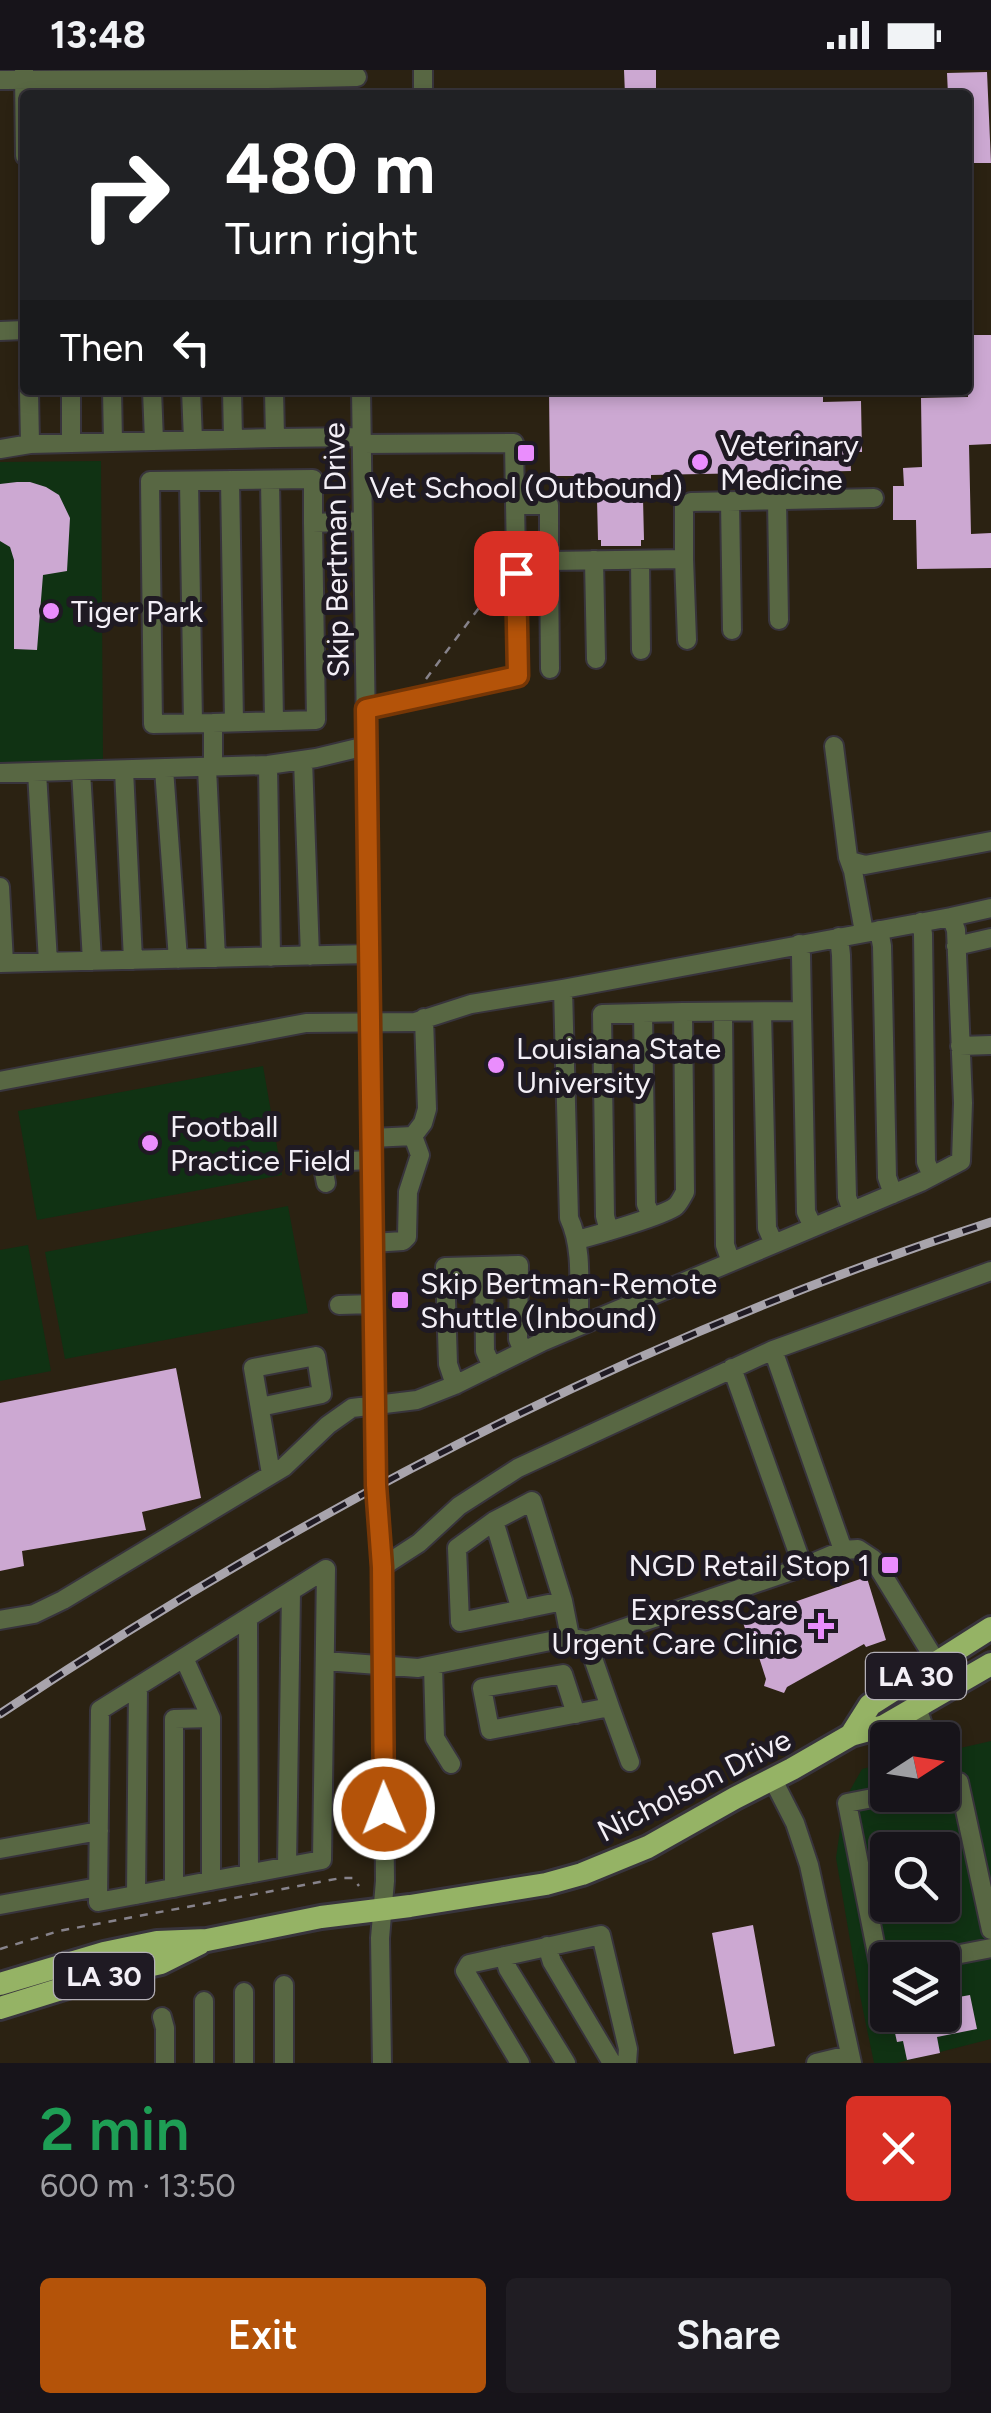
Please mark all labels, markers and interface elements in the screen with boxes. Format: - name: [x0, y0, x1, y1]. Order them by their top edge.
- text: 13:48: [50, 12, 146, 58]
- text: 480 m: [225, 126, 435, 211]
- icon: right: [60, 130, 190, 260]
- text: Turn right: [225, 211, 418, 265]
- icon: left: [164, 320, 219, 375]
- text: Then: [60, 325, 144, 371]
- street label: Skip Bertman Drive: [315, 422, 357, 678]
- place label: Veterinary Medicine: [720, 427, 859, 498]
- marker: Vet School (Outbound): [515, 442, 537, 464]
- marker: Veterinary Medicine: [689, 451, 711, 473]
- place label: Vet School (Outbound): [369, 469, 683, 506]
- pin: [474, 531, 559, 616]
- icon: arrive: [489, 546, 544, 601]
- place label: Tiger Park: [71, 593, 204, 630]
- marker: Tiger Park: [40, 600, 62, 622]
- place label: Louisiana State University: [516, 1030, 721, 1101]
- marker: Louisiana State University: [485, 1054, 507, 1076]
- place label: Football Practice Field: [170, 1108, 351, 1179]
- marker: Football Practice Field: [139, 1132, 161, 1154]
- place label: Skip Bertman-Remote Shuttle (Inbound): [420, 1265, 717, 1336]
- marker: Skip Bertman-Remote Shuttle (Inbound): [389, 1289, 411, 1311]
- place label: NGD Retail Stop 1: [629, 1547, 870, 1584]
- marker: NGD Retail Stop 1: [879, 1554, 901, 1576]
- place label: ExpressCare Urgent Care Clinic: [551, 1591, 798, 1662]
- marker: ExpressCare Urgent Care Clinic: [808, 1613, 834, 1639]
- road number: LA 30: [866, 1653, 966, 1699]
- street label: Nicholson Drive: [591, 1720, 797, 1850]
- north arrow: [870, 1722, 960, 1812]
- map controls: [870, 1722, 960, 2032]
- position arrow: [332, 1757, 436, 1861]
- button: search: [870, 1832, 960, 1922]
- button: layers: [870, 1942, 960, 2032]
- road number: LA 30: [54, 1953, 154, 1999]
- text: 2 min: [40, 2093, 189, 2165]
- button: close: [846, 2096, 951, 2201]
- text: 600 m · 13:50: [40, 2167, 236, 2205]
- button: Exit: [40, 2278, 486, 2393]
- button: Share: [506, 2278, 951, 2393]

